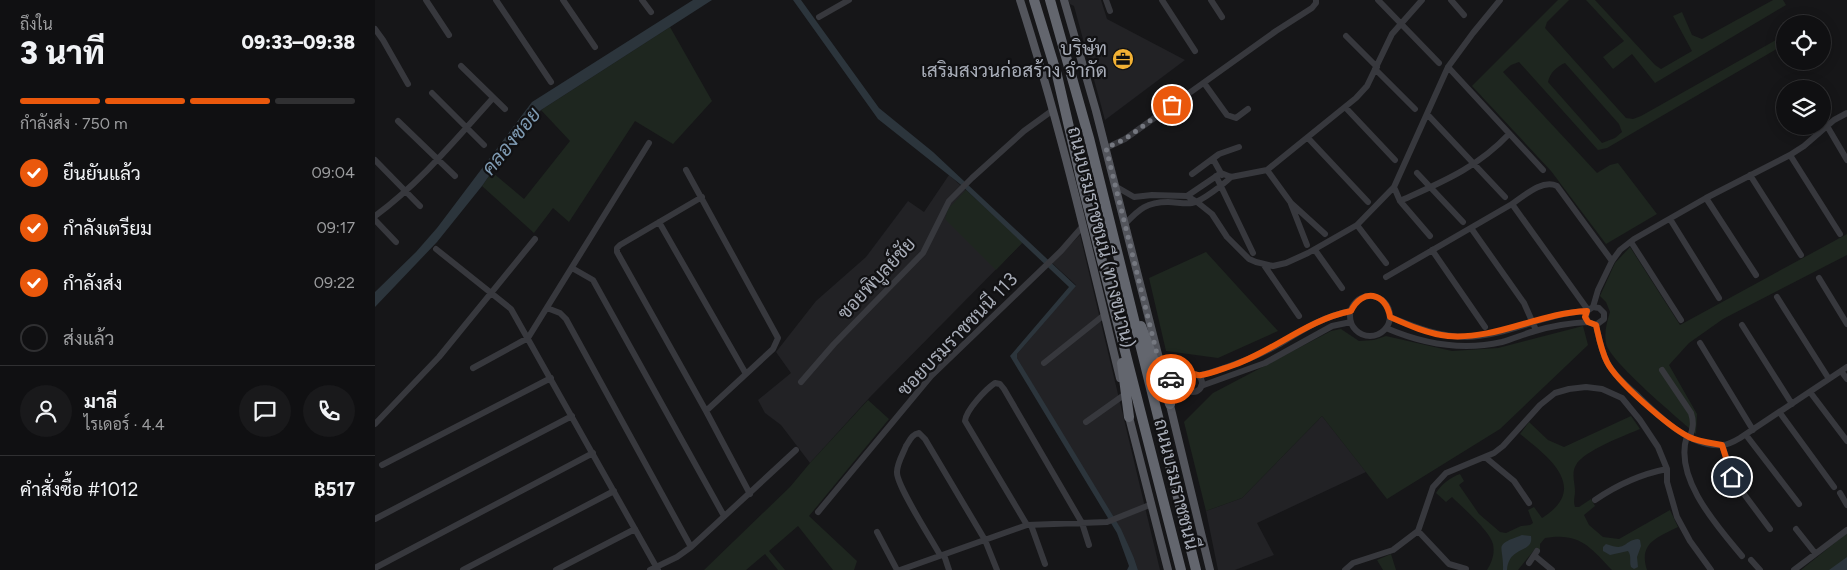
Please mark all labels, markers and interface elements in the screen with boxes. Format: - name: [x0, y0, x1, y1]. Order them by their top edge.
- text: ถึงใน: [20, 15, 53, 34]
- map controls: [1776, 15, 1831, 135]
- button: locate: [1776, 15, 1831, 70]
- text: 09:33–09:38: [242, 31, 355, 54]
- text: 3 นาที: [20, 34, 105, 72]
- place label: บริษัท เสริมสงวนก่อสร้าง จำกัด: [921, 37, 1107, 82]
- office icon: บริษัท เสริมสงวนก่อสร้าง จำกัด: [1111, 47, 1135, 71]
- button: layers: [1776, 80, 1831, 135]
- pin: [1151, 84, 1193, 126]
- icon: bag: [1158, 91, 1186, 119]
- water label: คลองซอย: [477, 102, 546, 180]
- text: กำลังส่ง · 750 m: [20, 114, 128, 133]
- street label: ถนนบรมราชชนนี (ทางขนาน): [1063, 124, 1141, 350]
- icon: check: [20, 159, 48, 187]
- text: ยืนยันแล้ว: [63, 162, 141, 185]
- text: 09:04: [311, 163, 355, 182]
- icon: check: [20, 214, 48, 242]
- text: กำลังเตรียม: [63, 217, 152, 240]
- text: 09:17: [316, 218, 355, 237]
- street label: ซอยพิบูลย์ชัย: [832, 232, 922, 326]
- street label: ซอยบรมราชชนนี 113: [892, 267, 1022, 401]
- icon: check: [20, 269, 48, 297]
- text: กำลังส่ง: [63, 272, 122, 295]
- text: 09:22: [314, 273, 355, 292]
- text: ส่งแล้ว: [63, 327, 114, 350]
- courier: [1146, 354, 1196, 404]
- icon: car: [1157, 365, 1185, 393]
- button: person: [20, 385, 72, 437]
- button: chat: [239, 385, 291, 437]
- button: phone: [303, 385, 355, 437]
- text: มาลี: [84, 390, 117, 413]
- text: ไรเดอร์ · 4.4: [84, 415, 165, 434]
- street label: ถนนบรมราชชนนี: [1149, 416, 1205, 552]
- pin: [1711, 456, 1753, 498]
- icon: home: [1718, 463, 1746, 491]
- text: คำสั่งซื้อ #1012: [20, 478, 138, 501]
- text: ฿517: [314, 478, 355, 501]

